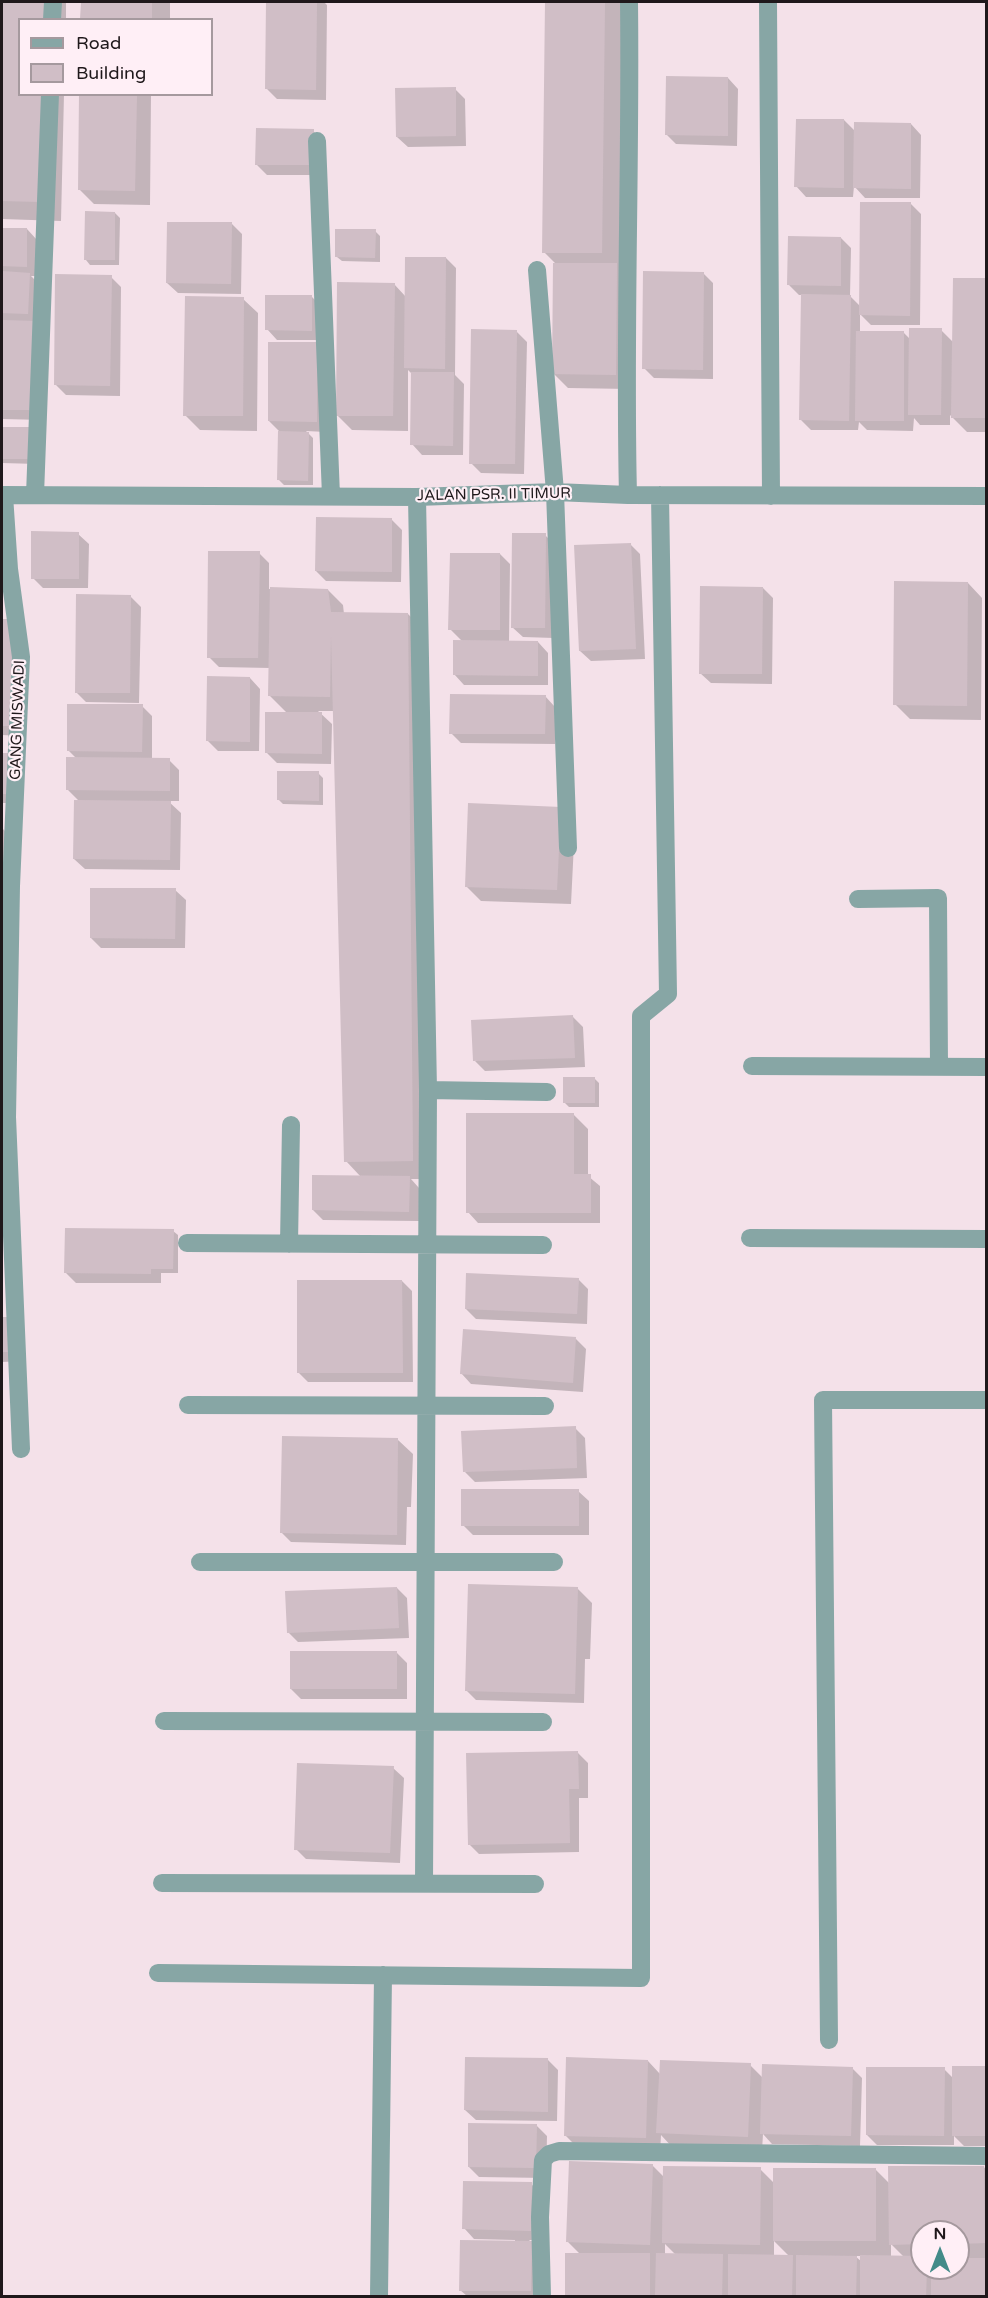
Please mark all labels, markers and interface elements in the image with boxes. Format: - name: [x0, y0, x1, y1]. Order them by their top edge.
- legend: [18, 18, 213, 96]
- text: Road: [76, 32, 121, 54]
- text: Building: [76, 62, 146, 84]
- street label: JALAN PSR. II TIMUR: [417, 485, 571, 505]
- street label: GANG MISWADI: [7, 660, 29, 780]
- north arrow: [910, 2220, 970, 2280]
- text: N: [934, 2224, 946, 2244]

